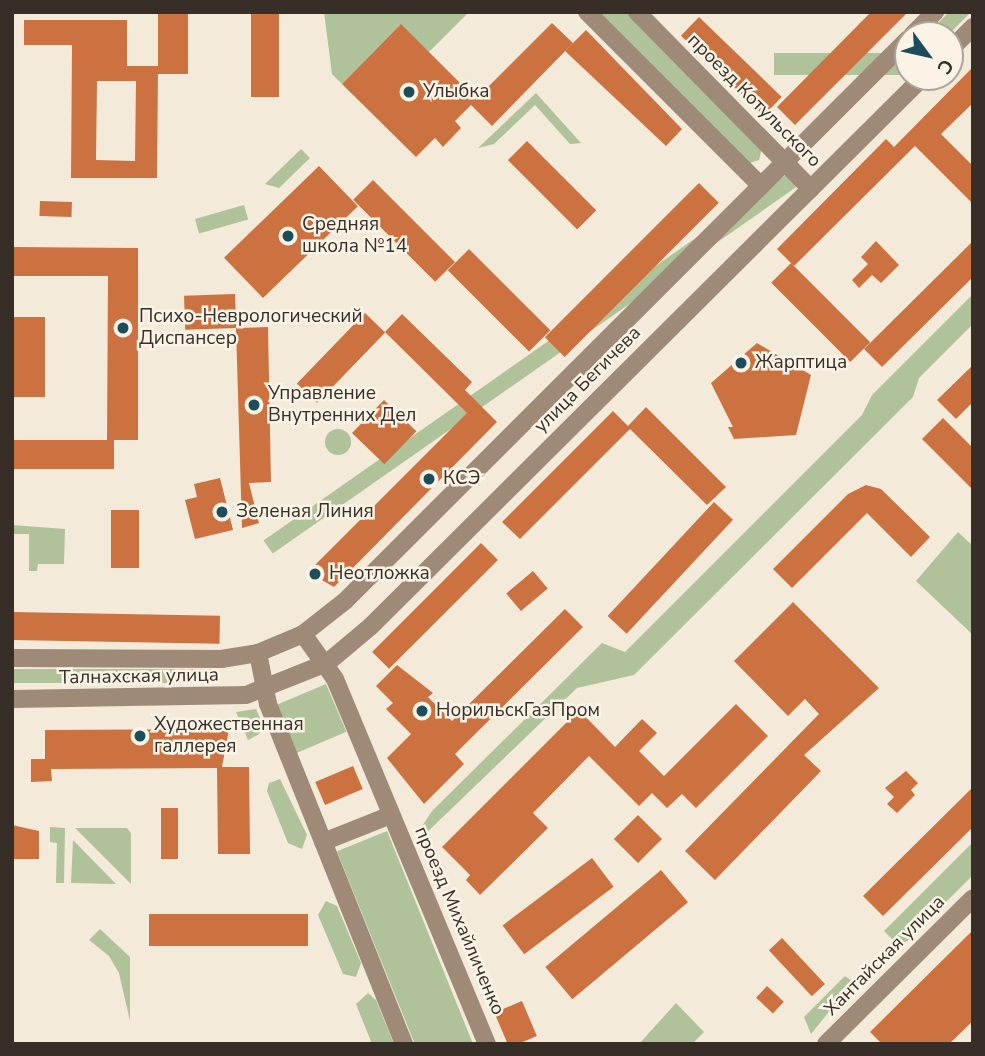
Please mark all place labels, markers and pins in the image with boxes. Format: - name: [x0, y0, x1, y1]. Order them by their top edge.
- place label: Улыбка: [423, 81, 489, 103]
- marker: Улыбка: [401, 84, 417, 100]
- place label: Средняя школа №14: [302, 214, 407, 258]
- marker: Средняя школа №14: [280, 228, 296, 244]
- place label: Психо-Неврологический Диспансер: [139, 306, 362, 350]
- marker: Психо-Неврологический Диспансер: [113, 318, 133, 338]
- place label: Жарптица: [755, 352, 847, 374]
- marker: Жарптица: [733, 355, 749, 371]
- place label: Управление Внутренних Дел: [268, 383, 416, 427]
- marker: Управление Внутренних Дел: [246, 397, 262, 413]
- place label: КСЭ: [443, 468, 481, 490]
- marker: КСЭ: [421, 471, 437, 487]
- place label: Зеленая Линия: [236, 501, 374, 523]
- marker: Зеленая Линия: [214, 504, 230, 520]
- place label: Неотложка: [329, 563, 430, 585]
- marker: Неотложка: [307, 566, 323, 582]
- place label: НорильскГазПром: [436, 700, 600, 722]
- marker: НорильскГазПром: [414, 703, 430, 719]
- place label: Художественная галлерея: [154, 714, 304, 758]
- marker: Художественная галлерея: [132, 728, 148, 744]

